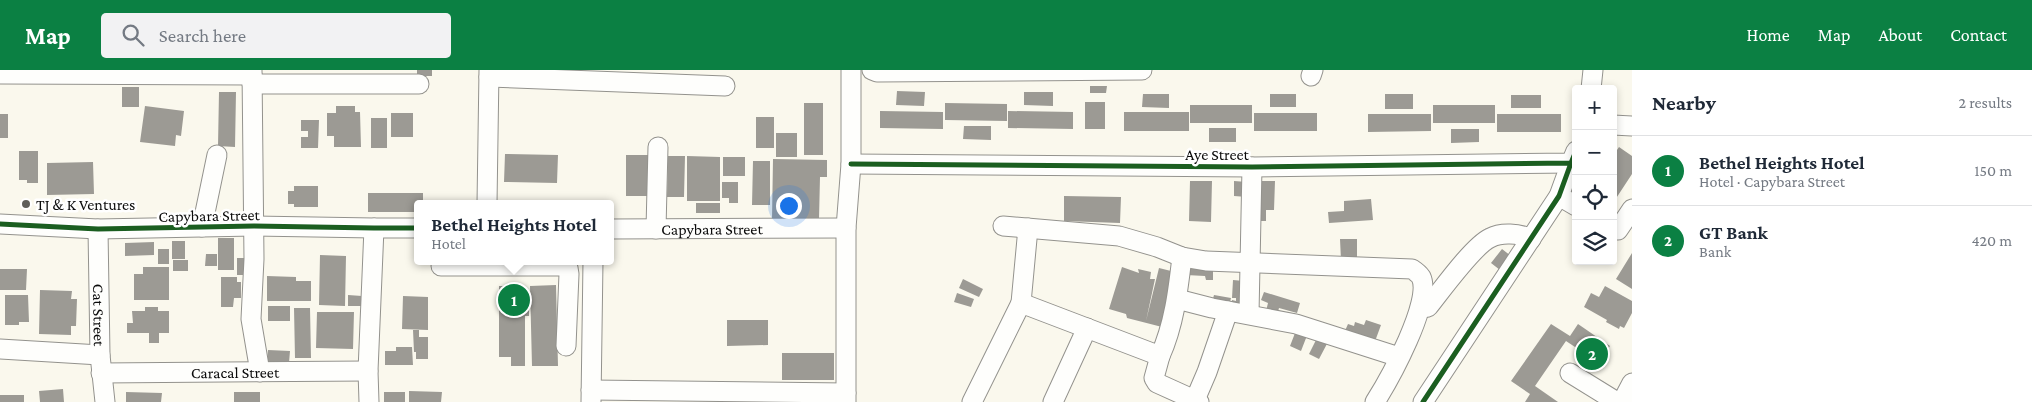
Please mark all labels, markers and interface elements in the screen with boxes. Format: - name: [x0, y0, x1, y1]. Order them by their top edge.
- search box: [101, 13, 451, 58]
- icon: search: [119, 21, 147, 49]
- text: Map: [25, 22, 71, 49]
- text: Search here: [159, 25, 246, 46]
- text: Home: [1747, 25, 1790, 45]
- text: Map: [1818, 25, 1850, 45]
- text: About: [1878, 25, 1922, 45]
- text: Contact: [1950, 25, 2007, 45]
- map controls: [1572, 85, 1617, 265]
- button: +: [1572, 85, 1617, 130]
- text: Nearby: [1652, 91, 1716, 115]
- text: 2 results: [1959, 94, 2012, 111]
- button: −: [1572, 130, 1617, 175]
- street label: Aye Street: [1185, 146, 1249, 164]
- text: Bethel Heights Hotel: [1699, 152, 1865, 173]
- text: 1: [1665, 162, 1671, 179]
- text: 150 m: [1974, 162, 2012, 179]
- text: Hotel · Capybara Street: [1699, 173, 1845, 190]
- button: locate: [1572, 175, 1617, 220]
- your location: [776, 193, 802, 219]
- place label: TJ & K Ventures: [36, 196, 135, 214]
- marker: TJ & K Ventures: [20, 198, 32, 210]
- popup: [414, 200, 614, 265]
- street label: Capybara Street: [158, 206, 261, 226]
- text: Bethel Heights Hotel: [431, 214, 597, 235]
- street label: Capybara Street: [661, 220, 763, 239]
- button: layers: [1572, 220, 1617, 265]
- text: GT Bank: [1699, 222, 1768, 243]
- text: 2: [1664, 232, 1672, 249]
- text: 420 m: [1971, 232, 2012, 249]
- text: Hotel: [431, 235, 466, 252]
- text: Bank: [1699, 243, 1731, 260]
- pin: 1: [498, 281, 530, 319]
- street label: Cat Street: [90, 284, 108, 347]
- pin: 2: [1576, 335, 1608, 373]
- street label: Caracal Street: [191, 364, 280, 381]

